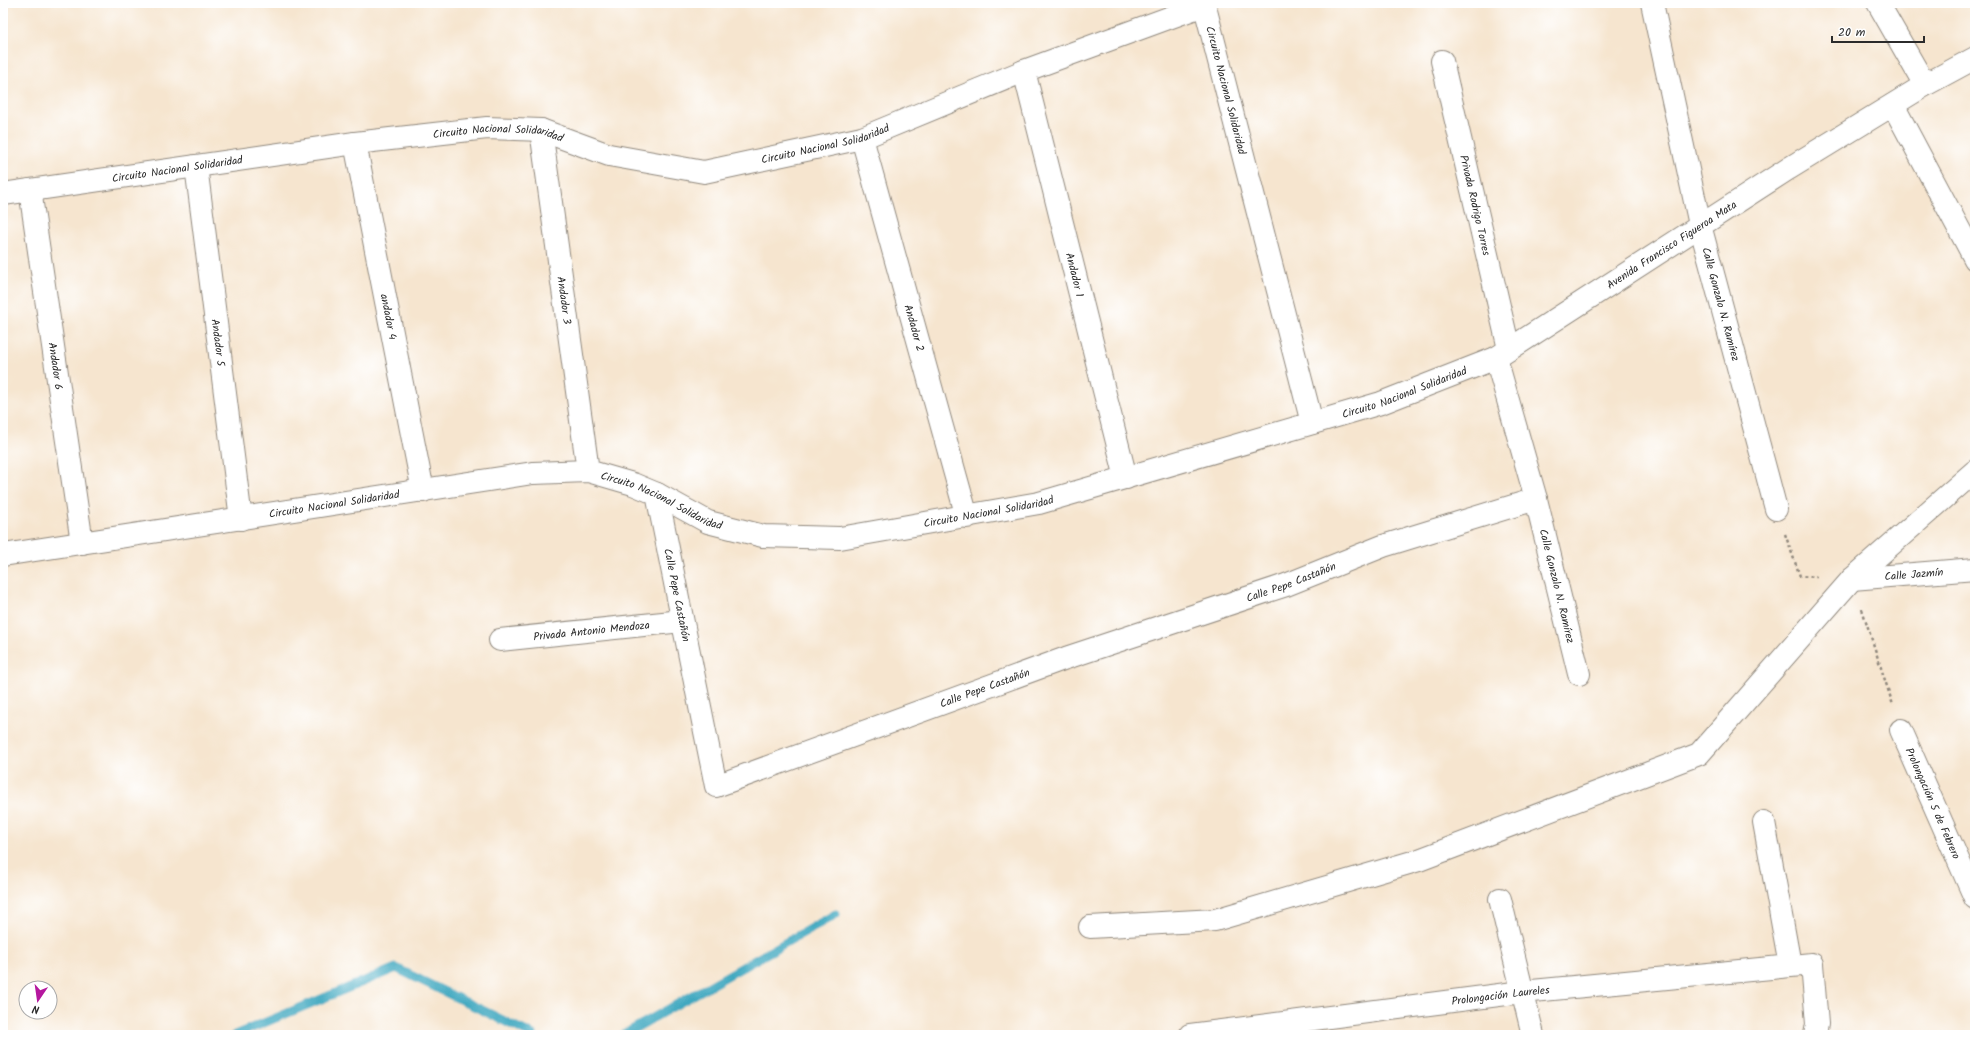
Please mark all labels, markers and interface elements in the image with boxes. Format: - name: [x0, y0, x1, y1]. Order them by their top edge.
- scale bar: [1832, 18, 1924, 44]
- text: 20 m: [1838, 23, 1866, 42]
- street label: Circuito Nacional Solidaridad: [1200, 24, 1251, 157]
- street label: Circuito Nacional Solidaridad: [760, 119, 893, 169]
- street label: Circuito Nacional Solidaridad: [432, 120, 566, 148]
- street label: Circuito Nacional Solidaridad: [111, 151, 244, 188]
- street label: Privada Rodrigo Torres: [1454, 153, 1495, 258]
- street label: Avenida Francisco Figueroa Mata: [1603, 196, 1741, 294]
- street label: Calle Gonzalo N. Ramírez: [1696, 245, 1744, 363]
- street label: Andador 1: [1060, 251, 1088, 299]
- street label: Andador 3: [551, 275, 576, 326]
- street label: andador 4: [375, 292, 401, 341]
- street label: Andador 2: [899, 302, 929, 354]
- street label: Andador 5: [206, 318, 230, 369]
- street label: Andador 6: [43, 341, 67, 391]
- street label: Circuito Nacional Solidaridad: [1340, 362, 1470, 424]
- street label: Circuito Nacional Solidaridad: [598, 467, 725, 535]
- street label: Circuito Nacional Solidaridad: [268, 486, 401, 524]
- street label: Circuito Nacional Solidaridad: [922, 491, 1056, 533]
- street label: Calle Gonzalo N. Ramírez: [1534, 527, 1579, 645]
- street label: Calle Pepe Castañón: [658, 547, 695, 643]
- street label: Calle Pepe Castañón: [1244, 558, 1339, 608]
- street label: Calle Jazmín: [1884, 564, 1944, 586]
- street label: Privada Antonio Mendoza: [533, 616, 651, 646]
- street label: Calle Pepe Castañón: [937, 664, 1033, 713]
- street label: Prolongación 5 de Febrero: [1900, 745, 1965, 862]
- north arrow: [18, 980, 58, 1020]
- street label: Prolongación Laureles: [1450, 981, 1551, 1011]
- text: N: [31, 999, 41, 1018]

